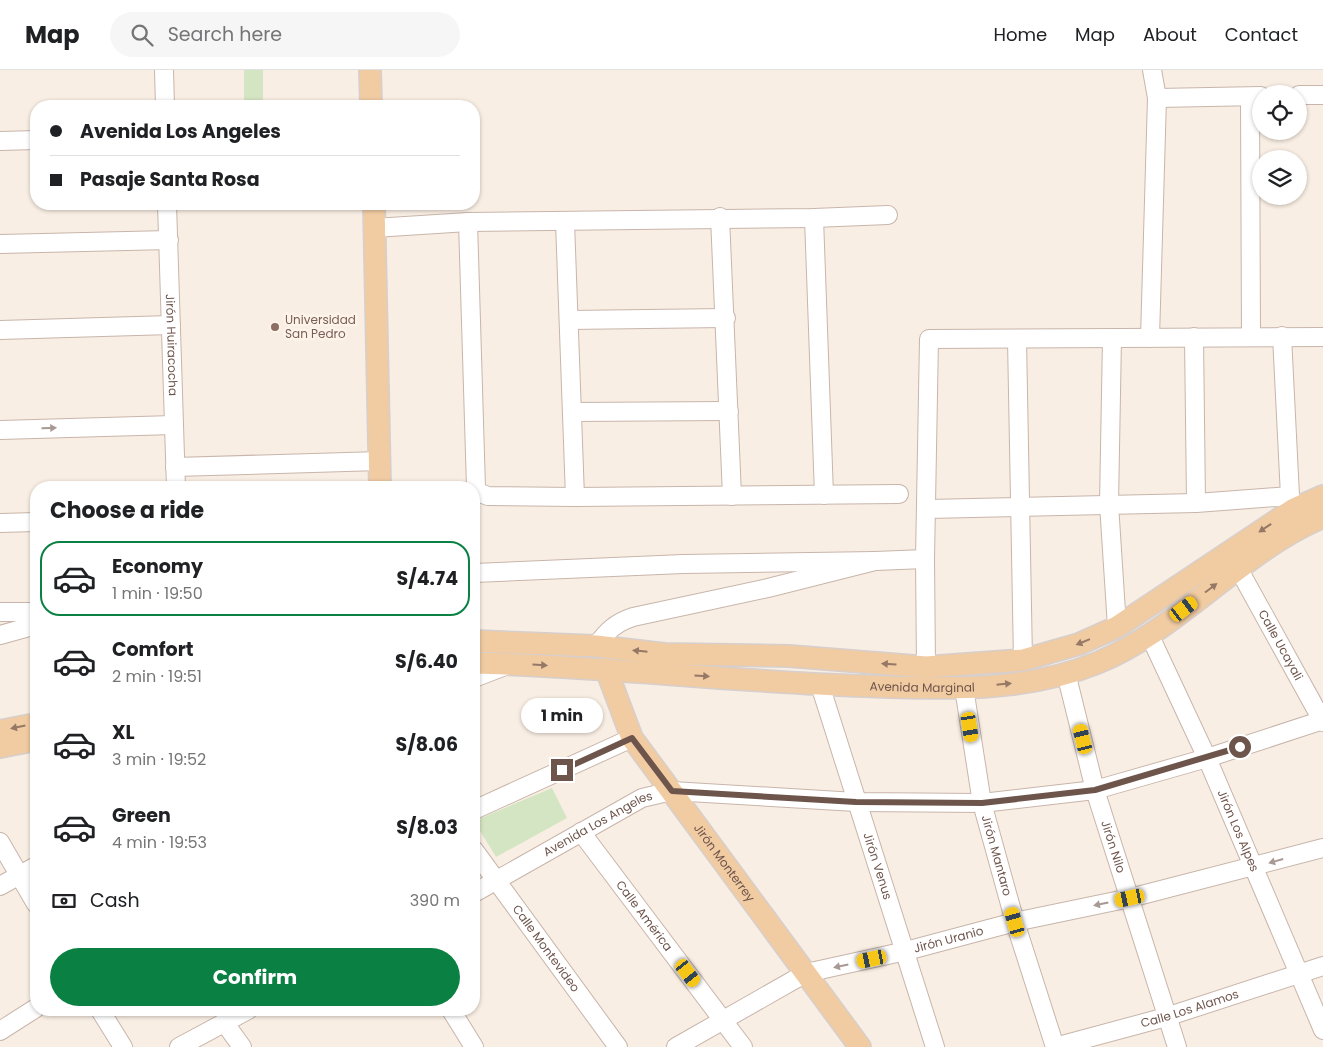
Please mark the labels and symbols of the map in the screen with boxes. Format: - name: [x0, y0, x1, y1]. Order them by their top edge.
- street label: Jirón Huiracocha: [162, 294, 182, 396]
- place label: Universidad San Pedro: [285, 311, 356, 342]
- marker: Universidad San Pedro: [269, 321, 281, 333]
- one-way arrow: [41, 424, 57, 432]
- one-way arrow: [1259, 523, 1272, 533]
- one-way arrow: [1204, 583, 1217, 594]
- car: [1167, 594, 1200, 624]
- street label: Calle Ucayali: [1255, 606, 1307, 683]
- one-way arrow: [1076, 638, 1091, 646]
- one-way arrow: [631, 647, 647, 655]
- one-way arrow: [881, 660, 897, 668]
- one-way arrow: [532, 662, 548, 670]
- one-way arrow: [694, 673, 710, 681]
- street label: Avenida Marginal: [869, 677, 975, 696]
- one-way arrow: [996, 680, 1012, 688]
- callout: 1 min: [521, 698, 603, 732]
- car: [960, 711, 979, 743]
- car: [1072, 723, 1093, 755]
- one-way arrow: [10, 724, 26, 732]
- route start: [1229, 736, 1251, 758]
- route end: [551, 759, 573, 781]
- street label: Avenida Los Angeles: [540, 787, 654, 860]
- street label: Jirón Los Alpes: [1213, 787, 1264, 874]
- street label: Jirón Mantaro: [978, 813, 1016, 898]
- street label: Jirón Nilo: [1097, 818, 1130, 875]
- street label: Jirón Monterrey: [690, 820, 759, 905]
- street label: Jirón Venus: [859, 830, 897, 902]
- one-way arrow: [1269, 857, 1284, 865]
- street label: Calle América: [612, 877, 677, 955]
- car: [1113, 888, 1146, 908]
- one-way arrow: [1094, 900, 1109, 908]
- street label: Calle Montevideo: [509, 901, 584, 996]
- car: [1003, 906, 1026, 938]
- street label: Jirón Uranio: [912, 922, 985, 957]
- car: [855, 949, 888, 969]
- car: [672, 957, 703, 989]
- one-way arrow: [833, 962, 849, 970]
- street label: Calle Los Alamos: [1139, 985, 1241, 1031]

